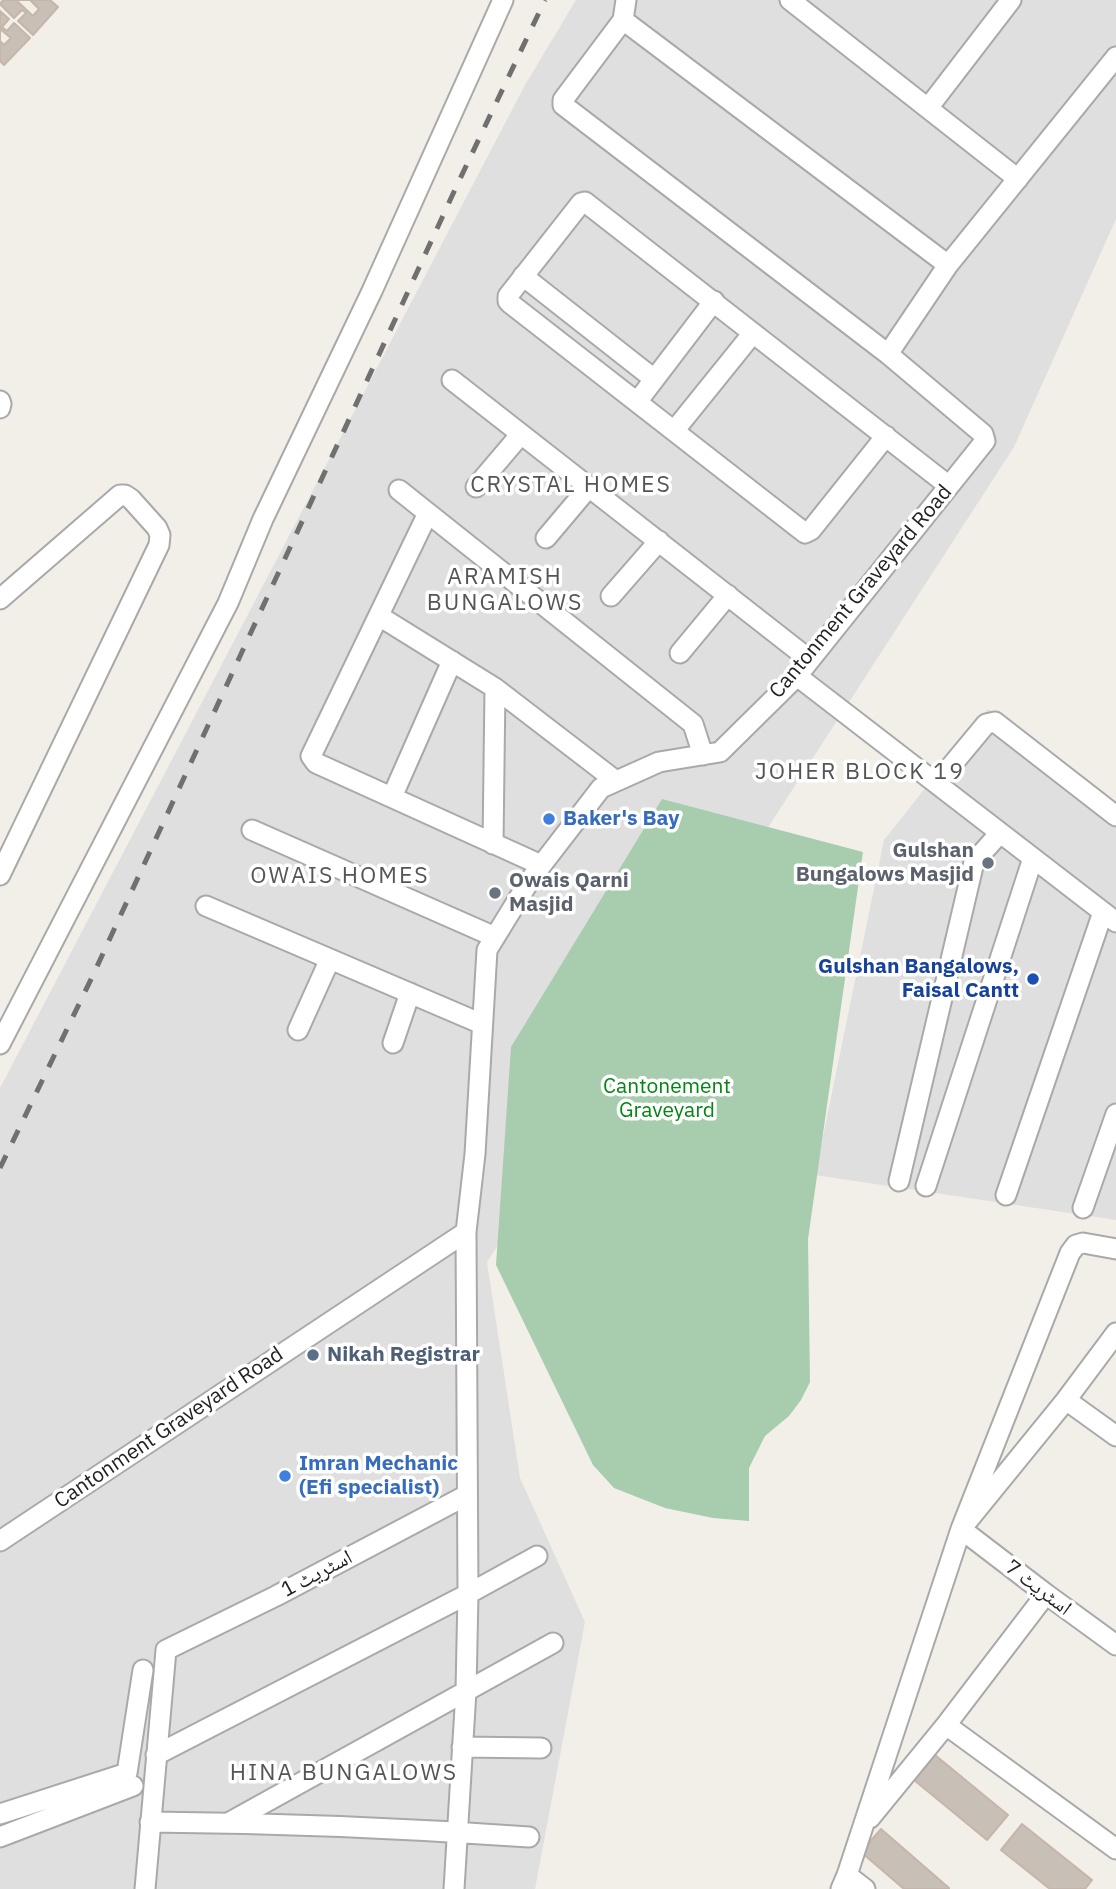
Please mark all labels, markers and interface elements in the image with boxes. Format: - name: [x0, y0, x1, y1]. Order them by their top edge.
- district label: CRYSTAL HOMES: [472, 471, 670, 499]
- street label: Cantonment Graveyard Road: [764, 480, 958, 704]
- district label: ARAMISH BUNGALOWS: [428, 563, 582, 617]
- district label: JOHER BLOCK 19: [757, 758, 963, 786]
- place label: Baker's Bay: [563, 806, 680, 832]
- marker: Baker's Bay: [541, 811, 557, 827]
- place label: Gulshan Bungalows Masjid: [796, 838, 974, 888]
- marker: Gulshan Bungalows Masjid: [980, 855, 996, 871]
- district label: OWAIS HOMES: [252, 862, 428, 890]
- place label: Owais Qarni Masjid: [509, 868, 629, 918]
- marker: Owais Qarni Masjid: [487, 885, 503, 901]
- place label: Gulshan Bangalows, Faisal Cantt: [818, 954, 1019, 1004]
- marker: Gulshan Bangalows, Faisal Cantt: [1025, 971, 1041, 987]
- park label: Cantonement Graveyard: [603, 1074, 731, 1124]
- street label: Cantonment Graveyard Road: [50, 1342, 288, 1514]
- place label: Nikah Registrar: [327, 1342, 480, 1368]
- marker: Nikah Registrar: [305, 1347, 321, 1363]
- place label: Imran Mechanic (Efi specialist): [299, 1451, 458, 1501]
- marker: Imran Mechanic (Efi specialist): [277, 1468, 293, 1484]
- street label: اسٹریٹ 1: [277, 1545, 357, 1603]
- street label: اسٹریٹ 7: [1000, 1555, 1076, 1621]
- district label: HINA BUNGALOWS: [232, 1759, 456, 1787]

